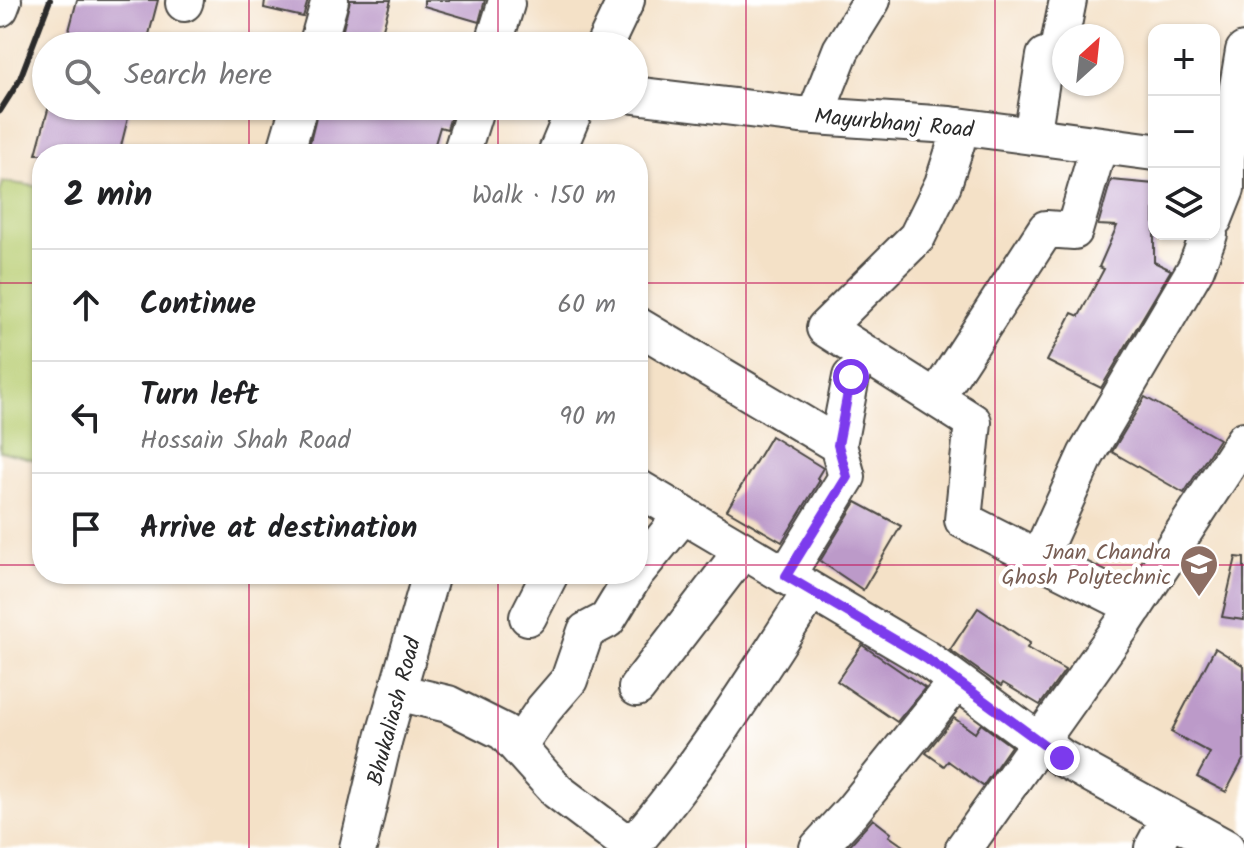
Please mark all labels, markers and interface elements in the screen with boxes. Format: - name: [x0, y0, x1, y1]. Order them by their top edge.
- north arrow: [1052, 24, 1124, 96]
- map controls: [1148, 24, 1220, 240]
- button: +: [1148, 24, 1220, 96]
- search box: [32, 32, 648, 120]
- text: Search here: [124, 52, 272, 100]
- icon: search: [60, 54, 104, 98]
- button: −: [1148, 96, 1220, 168]
- street label: Mayurbhanj Road: [813, 100, 976, 149]
- button: layers: [1148, 168, 1220, 240]
- text: 2 min: [64, 169, 152, 223]
- text: Walk · 150 m: [472, 175, 616, 217]
- text: Continue: [140, 281, 256, 329]
- icon: ahead: [64, 283, 108, 327]
- text: 60 m: [557, 284, 616, 326]
- route start: [833, 359, 869, 395]
- text: Turn left: [140, 372, 259, 420]
- icon: left: [64, 395, 108, 439]
- text: 90 m: [559, 396, 616, 438]
- text: Hossain Shah Road: [140, 420, 350, 462]
- text: Arrive at destination: [140, 505, 417, 553]
- icon: arrive: [64, 507, 108, 551]
- place label: Jnan Chandra Ghosh Polytechnic: [1001, 536, 1171, 596]
- school or university icon: Jnan Chandra Ghosh Polytechnic: [1178, 543, 1220, 598]
- street label: Bhukaliash Road: [359, 633, 432, 790]
- route end: [1044, 740, 1080, 776]

